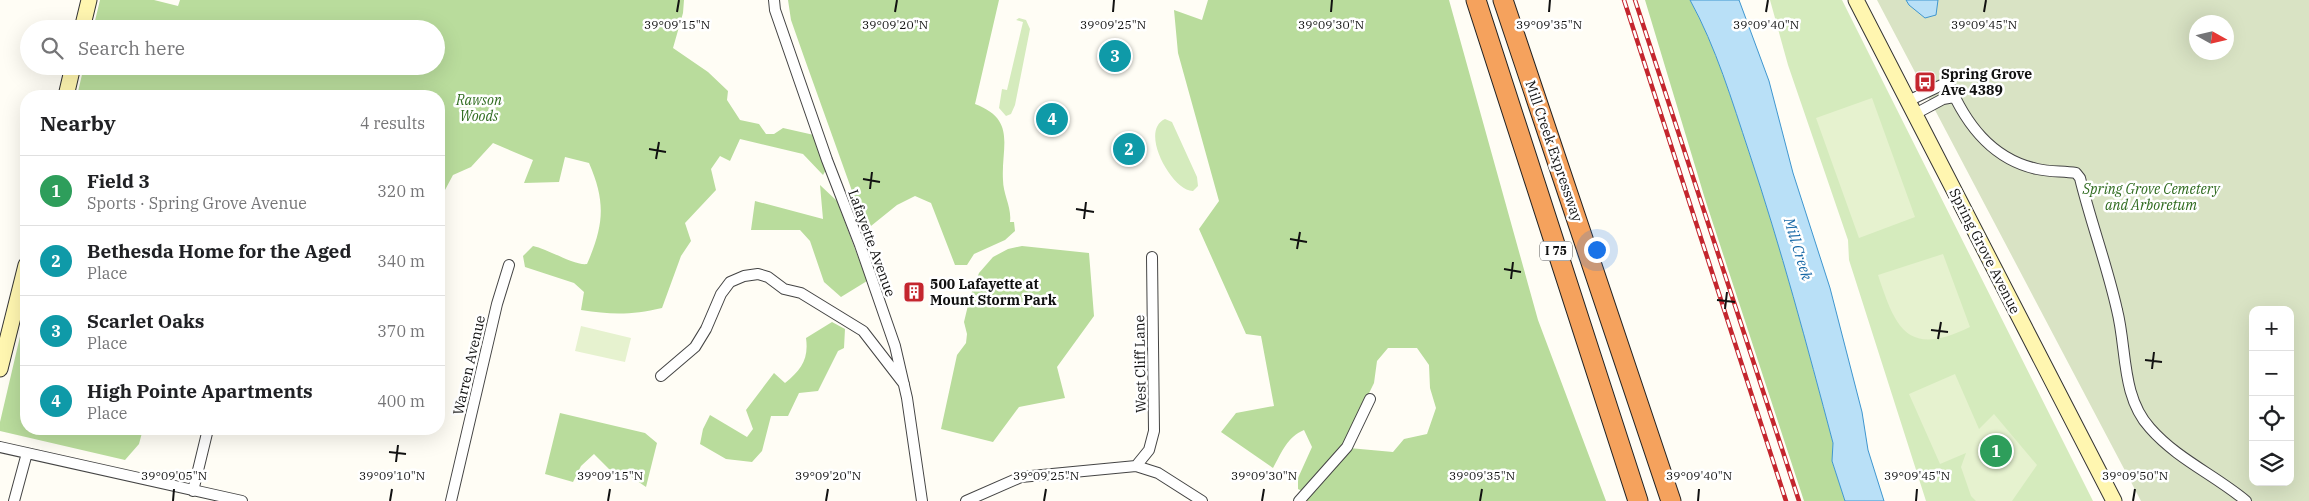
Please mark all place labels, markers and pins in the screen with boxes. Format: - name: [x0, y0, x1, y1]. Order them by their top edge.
- pin: 3: [1099, 37, 1131, 75]
- place label: Spring Grove Ave 4389: [1941, 65, 2032, 99]
- bus stop icon: Spring Grove Ave 4389: [1913, 70, 1937, 94]
- pin: 4: [1036, 100, 1068, 138]
- pin: 2: [1113, 130, 1145, 168]
- place label: 500 Lafayette at Mount Storm Park: [930, 275, 1057, 309]
- building icon: 500 Lafayette at Mount Storm Park: [902, 280, 926, 304]
- pin: 1: [1980, 432, 2012, 470]

